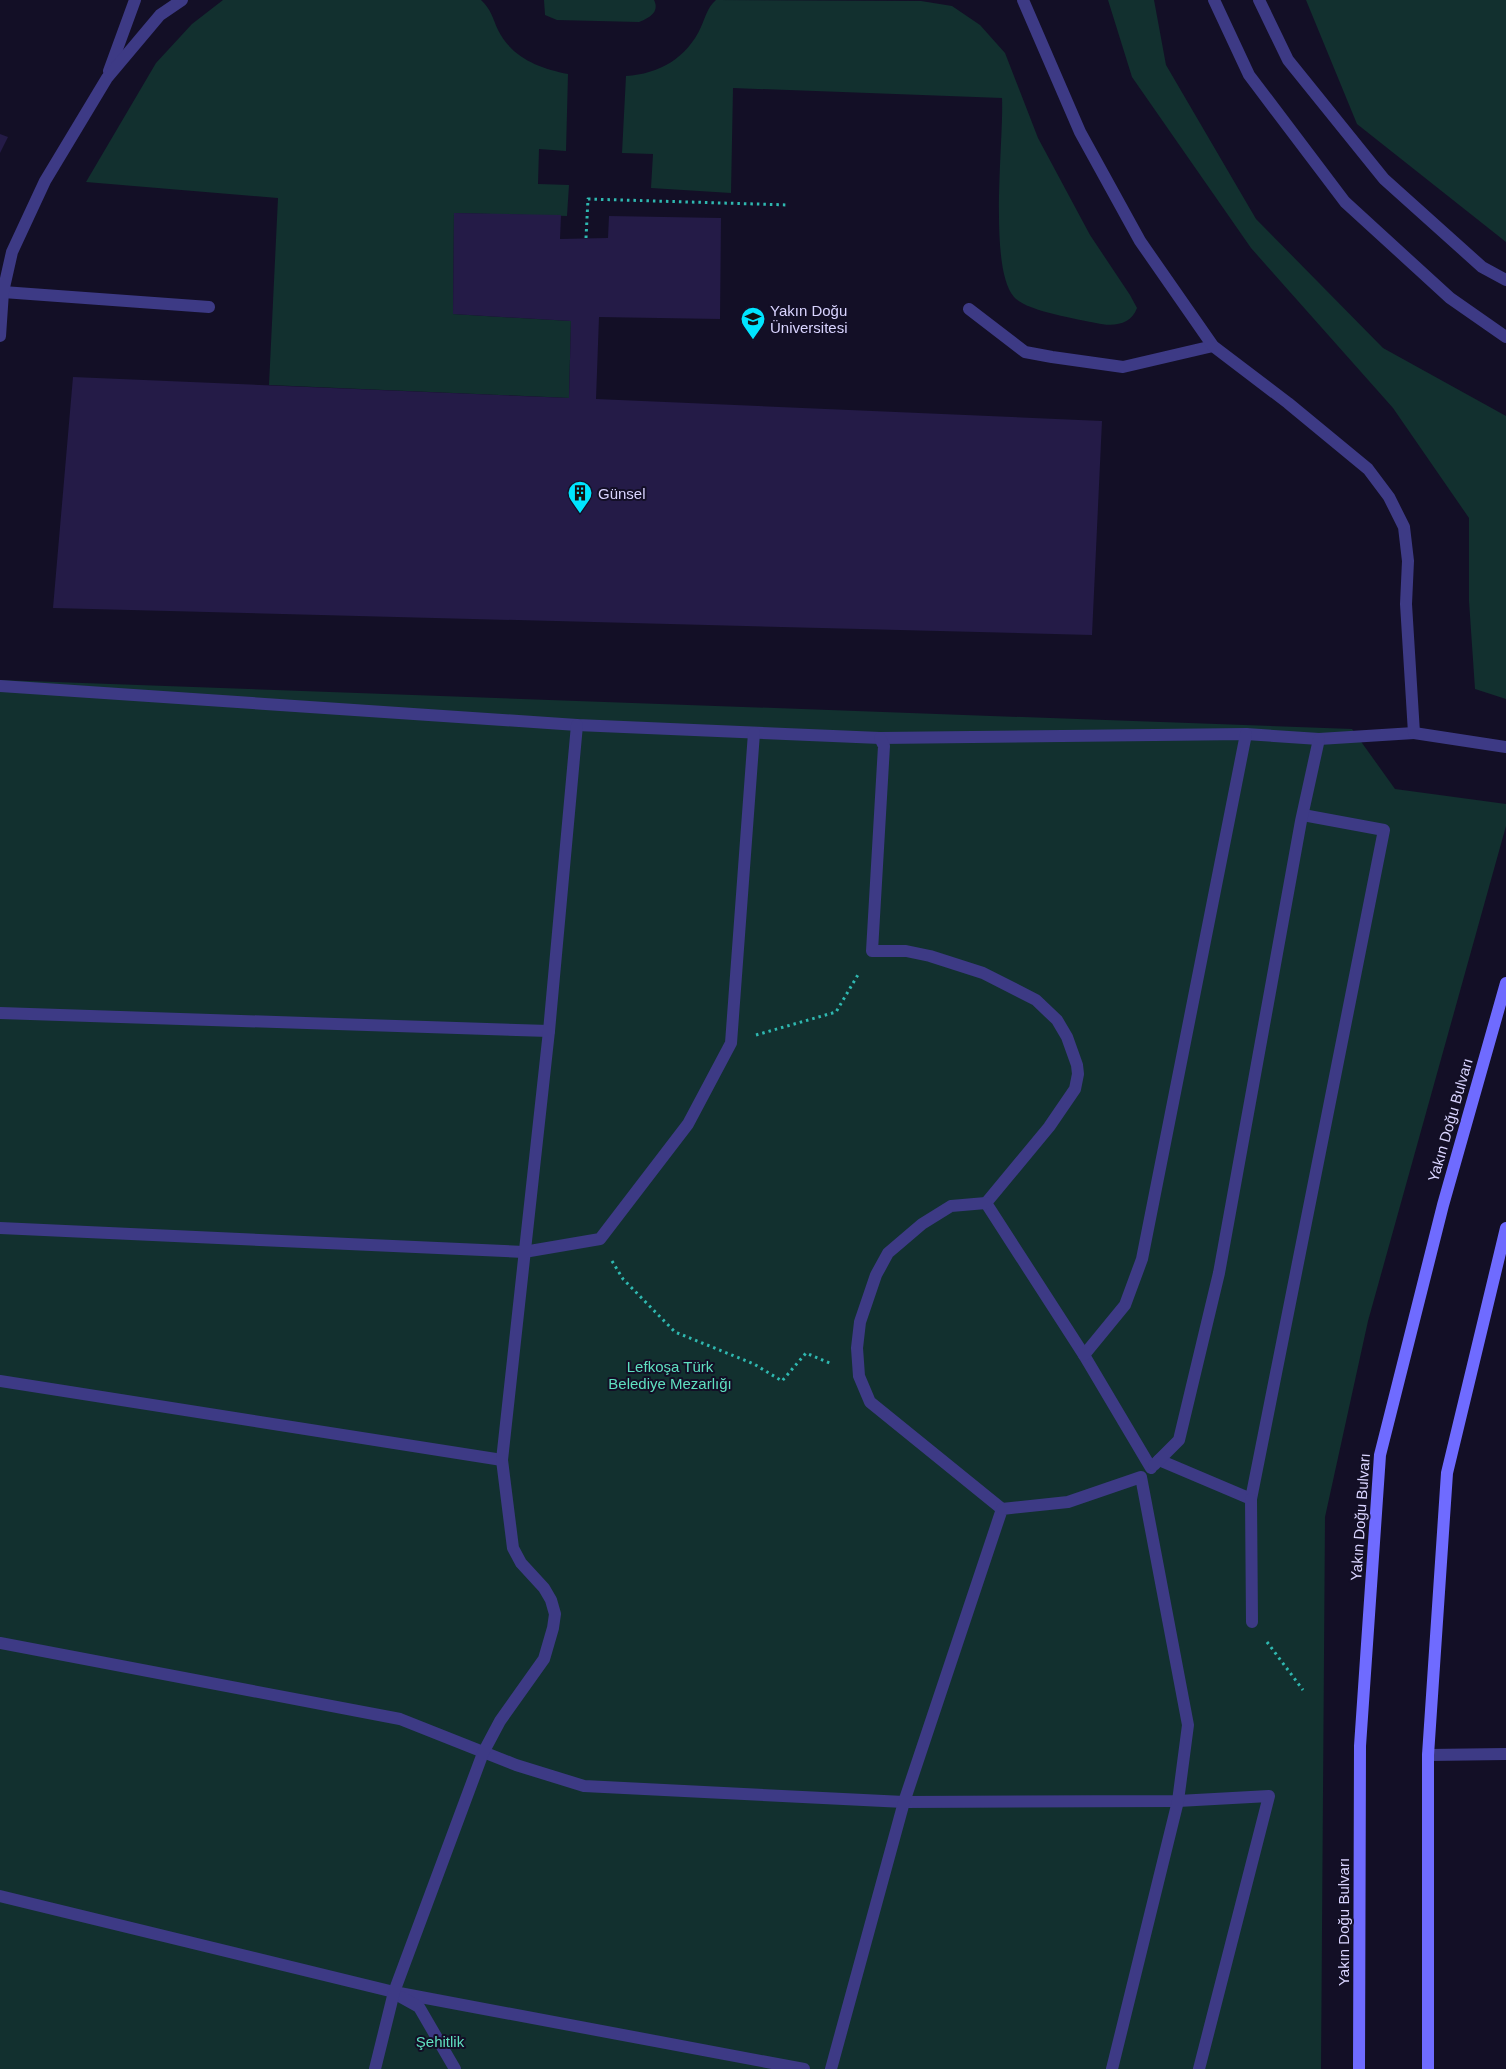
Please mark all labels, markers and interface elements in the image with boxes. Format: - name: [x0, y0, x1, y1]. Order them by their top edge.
- place label: Yakın Doğu Üniversitesi: [770, 302, 848, 336]
- school or university icon: Yakın Doğu Üniversitesi: [740, 306, 766, 340]
- building icon: Günsel: [567, 480, 593, 514]
- place label: Günsel: [598, 485, 646, 502]
- street label: Yakın Doğu Bulvarı: [1424, 1056, 1476, 1184]
- park label: Lefkoşa Türk Belediye Mezarlığı: [608, 1358, 732, 1392]
- street label: Yakın Doğu Bulvarı: [1347, 1453, 1373, 1581]
- street label: Yakın Doğu Bulvarı: [1335, 1858, 1352, 1986]
- park label: Şehitlik: [416, 2033, 465, 2050]

